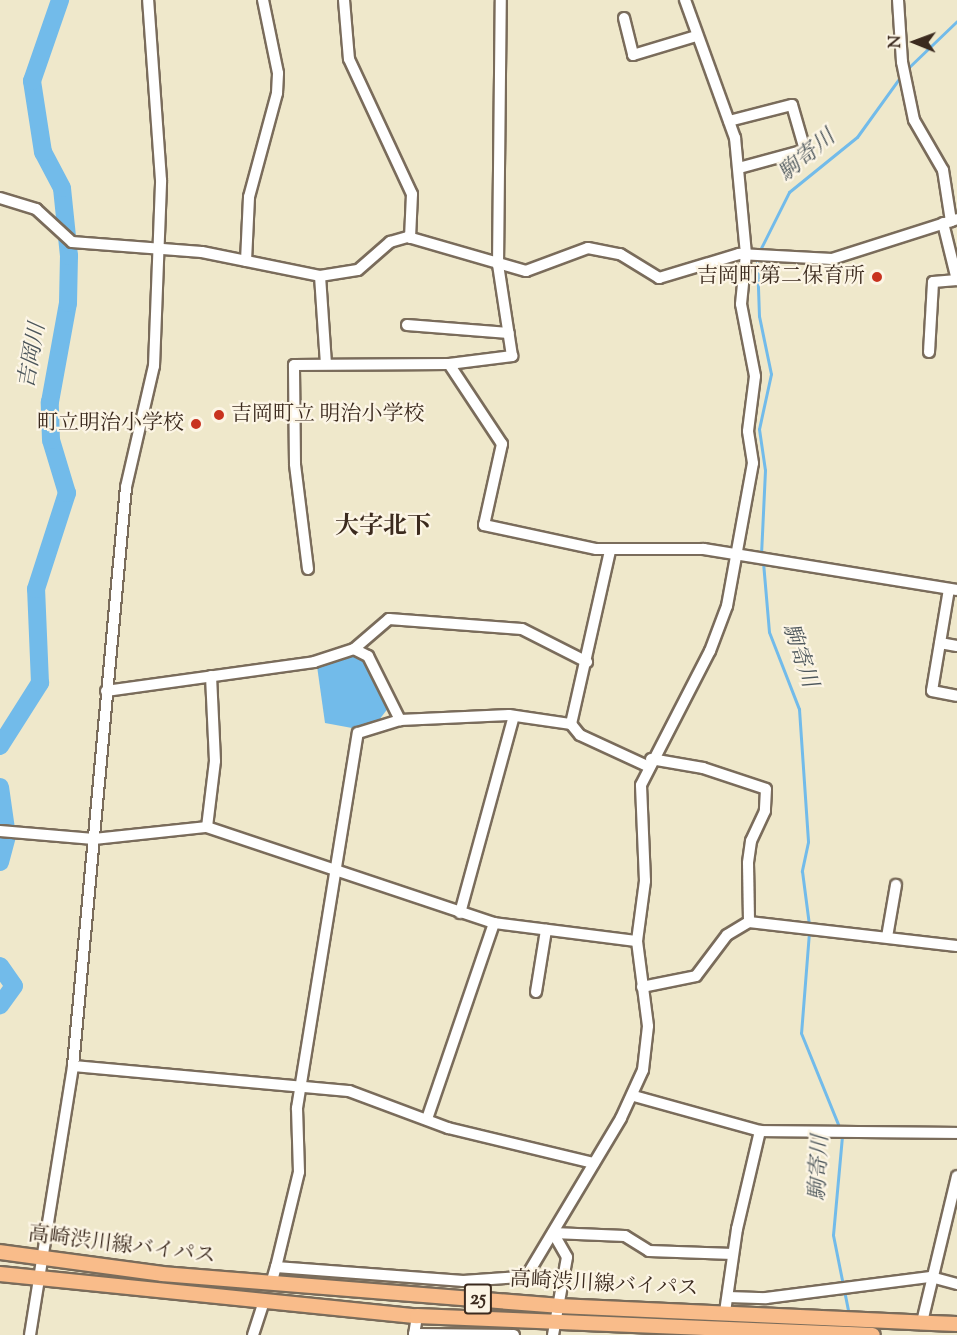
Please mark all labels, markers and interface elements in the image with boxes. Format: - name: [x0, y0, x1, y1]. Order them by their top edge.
- north arrow: [885, 12, 945, 72]
- text: N: [885, 35, 908, 48]
- water label: 駒寄川: [774, 126, 842, 188]
- place label: 吉岡町第二保育所: [697, 264, 865, 290]
- marker: 吉岡町第二保育所: [870, 270, 884, 284]
- water label: 吉岡川: [15, 321, 53, 391]
- place label: 吉岡町立 明治小学校: [231, 402, 424, 428]
- marker: 吉岡町立 明治小学校: [212, 408, 226, 422]
- place label: 町立明治小学校: [37, 411, 184, 437]
- marker: 町立明治小学校: [189, 417, 203, 431]
- district label: 大字北下: [335, 514, 431, 542]
- water label: 駒寄川: [775, 621, 821, 691]
- water label: 駒寄川: [806, 1134, 836, 1202]
- street label: 高崎渋川線バイパス: [27, 1222, 217, 1270]
- street label: 高崎渋川線バイパス: [509, 1267, 699, 1303]
- road number: 25: [463, 1282, 493, 1316]

